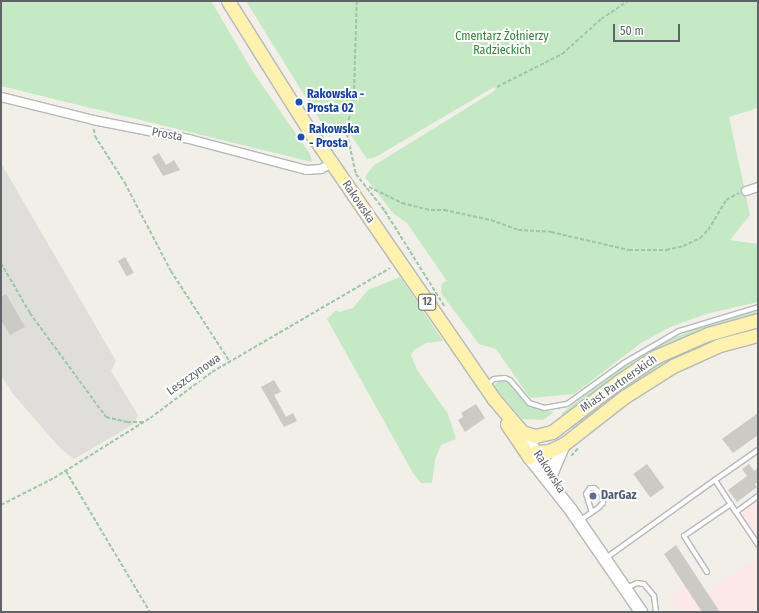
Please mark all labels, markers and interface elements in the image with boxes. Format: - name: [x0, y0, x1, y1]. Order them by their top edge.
- scale bar: [615, 16, 682, 42]
- text: 50 m: [620, 24, 644, 38]
- park label: Cmentarz Żołnierzy Radzieckich: [455, 30, 549, 58]
- place label: Rakowska - Prosta 02: [307, 88, 364, 116]
- marker: Rakowska - Prosta 02: [294, 97, 304, 107]
- place label: Rakowska - Prosta: [309, 123, 359, 151]
- street label: Prosta: [150, 125, 184, 145]
- marker: Rakowska - Prosta: [296, 132, 306, 142]
- street label: Rakowska: [339, 178, 377, 226]
- road number: 12: [418, 293, 436, 311]
- street label: Leszczynowa: [164, 351, 224, 399]
- street label: Miast Partnerskich: [578, 352, 660, 416]
- street label: Rakowska: [530, 448, 568, 496]
- place label: DarGaz: [601, 489, 636, 503]
- marker: DarGaz: [588, 491, 598, 501]

